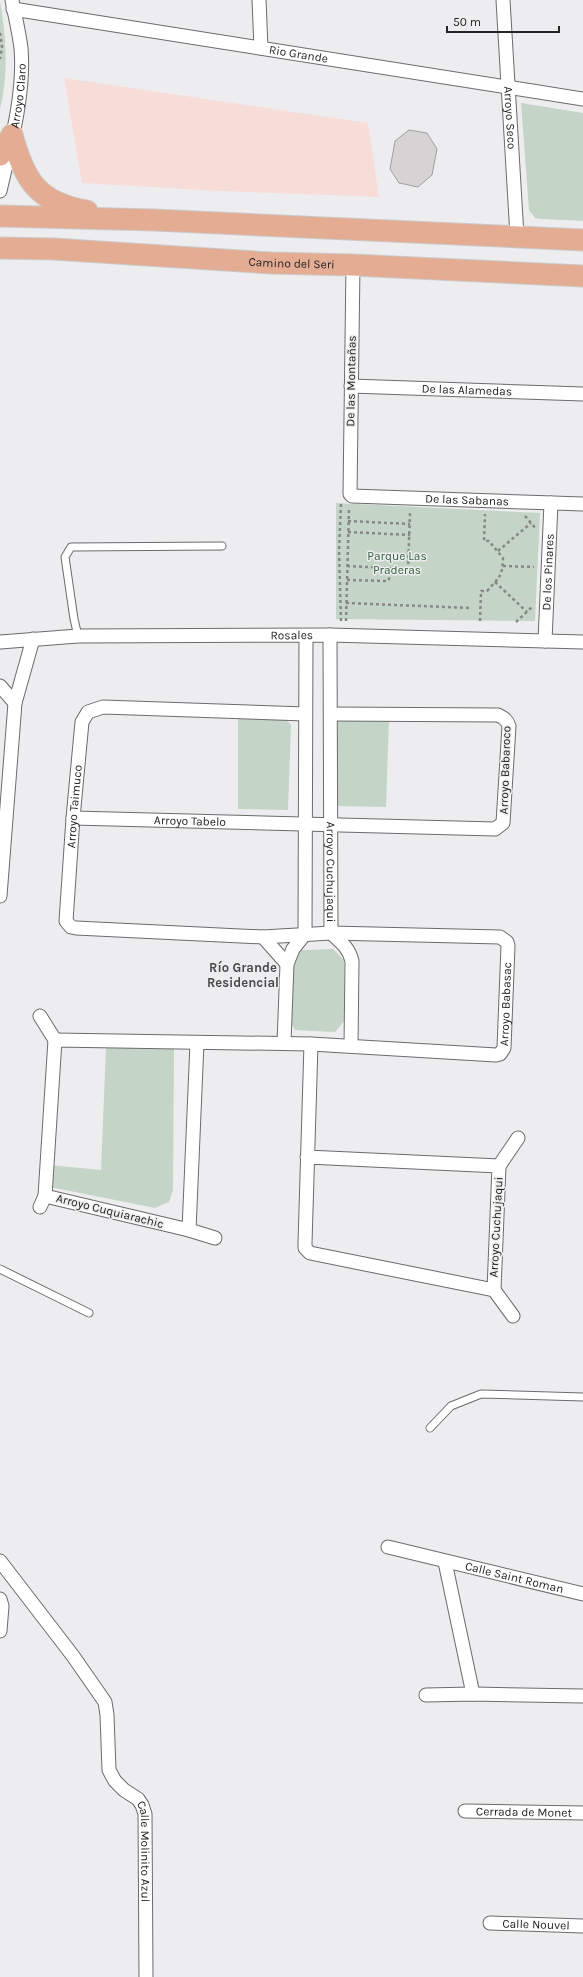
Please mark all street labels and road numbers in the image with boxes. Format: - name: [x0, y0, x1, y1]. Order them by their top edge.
- street label: Rio Grande: [268, 43, 329, 66]
- street label: Arroyo Claro: [7, 63, 29, 130]
- street label: Arroyo Seco: [501, 86, 519, 150]
- street label: Camino del Seri: [248, 255, 335, 272]
- street label: De las Montañas: [343, 335, 359, 427]
- street label: De las Alamedas: [421, 381, 512, 399]
- street label: De las Sabanas: [425, 492, 509, 508]
- street label: De los Pinares: [539, 533, 557, 611]
- street label: Rosales: [270, 628, 313, 642]
- street label: Arroyo Babaroco: [496, 726, 514, 814]
- street label: Arroyo Taimuco: [64, 764, 85, 849]
- street label: Arroyo Tabelo: [154, 813, 226, 829]
- street label: Arroyo Cuchujaqui: [324, 822, 338, 922]
- street label: Arroyo Babasac: [497, 962, 514, 1046]
- street label: Arroyo Cuchujaqui: [486, 1176, 506, 1278]
- street label: Arroyo Cuquiarachic: [55, 1191, 165, 1231]
- street label: Calle Saint Roman: [464, 1559, 565, 1596]
- street label: Calle Molinito Azul: [134, 1798, 153, 1902]
- street label: Cerrada de Monet: [476, 1804, 573, 1820]
- street label: Calle Nouvel: [502, 1916, 570, 1933]

